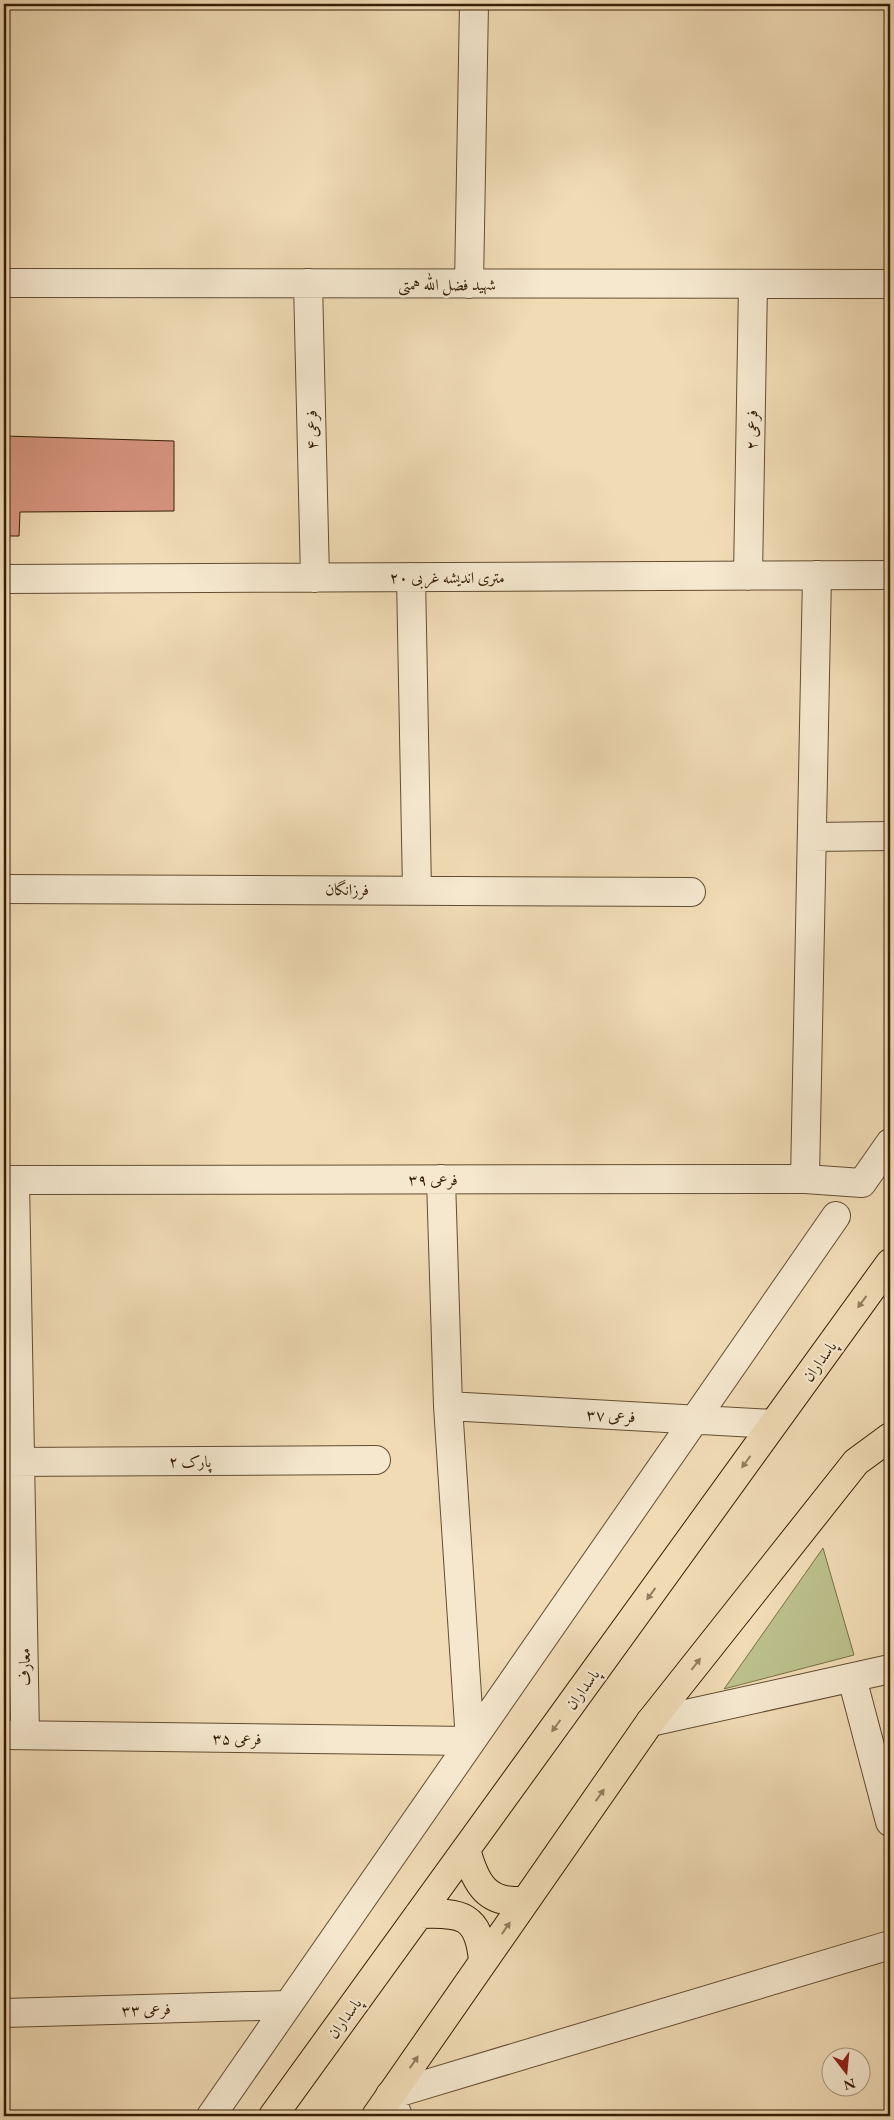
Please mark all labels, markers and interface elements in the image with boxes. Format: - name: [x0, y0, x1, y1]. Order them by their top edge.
- street label: شهید فضل الله همتی: [398, 272, 496, 296]
- street label: فرعی ۴: [301, 410, 322, 450]
- street label: فرعی ۲: [741, 410, 762, 450]
- street label: ۲۰ متری اندیشه غربی: [389, 567, 505, 589]
- street label: فرزانگان: [325, 879, 369, 900]
- street label: فرعی ۳۹: [408, 1169, 458, 1190]
- one-way arrow: [857, 1295, 867, 1309]
- street label: پاسداران: [797, 1336, 843, 1387]
- street label: فرعی ۳۷: [586, 1404, 636, 1427]
- street label: پارک ۲: [169, 1451, 212, 1473]
- one-way arrow: [741, 1455, 751, 1469]
- one-way arrow: [646, 1587, 656, 1601]
- street label: معارف: [14, 1648, 35, 1686]
- one-way arrow: [691, 1658, 702, 1671]
- street label: پاسداران: [560, 1664, 606, 1715]
- one-way arrow: [551, 1719, 561, 1732]
- street label: فرعی ۳۵: [212, 1728, 262, 1749]
- one-way arrow: [595, 1788, 605, 1802]
- one-way arrow: [501, 1921, 511, 1935]
- street label: پاسداران: [322, 1993, 368, 2044]
- street label: فرعی ۳۳: [121, 1998, 171, 2021]
- north arrow: [822, 2048, 872, 2098]
- one-way arrow: [409, 2055, 419, 2068]
- text: N: [841, 2074, 858, 2095]

